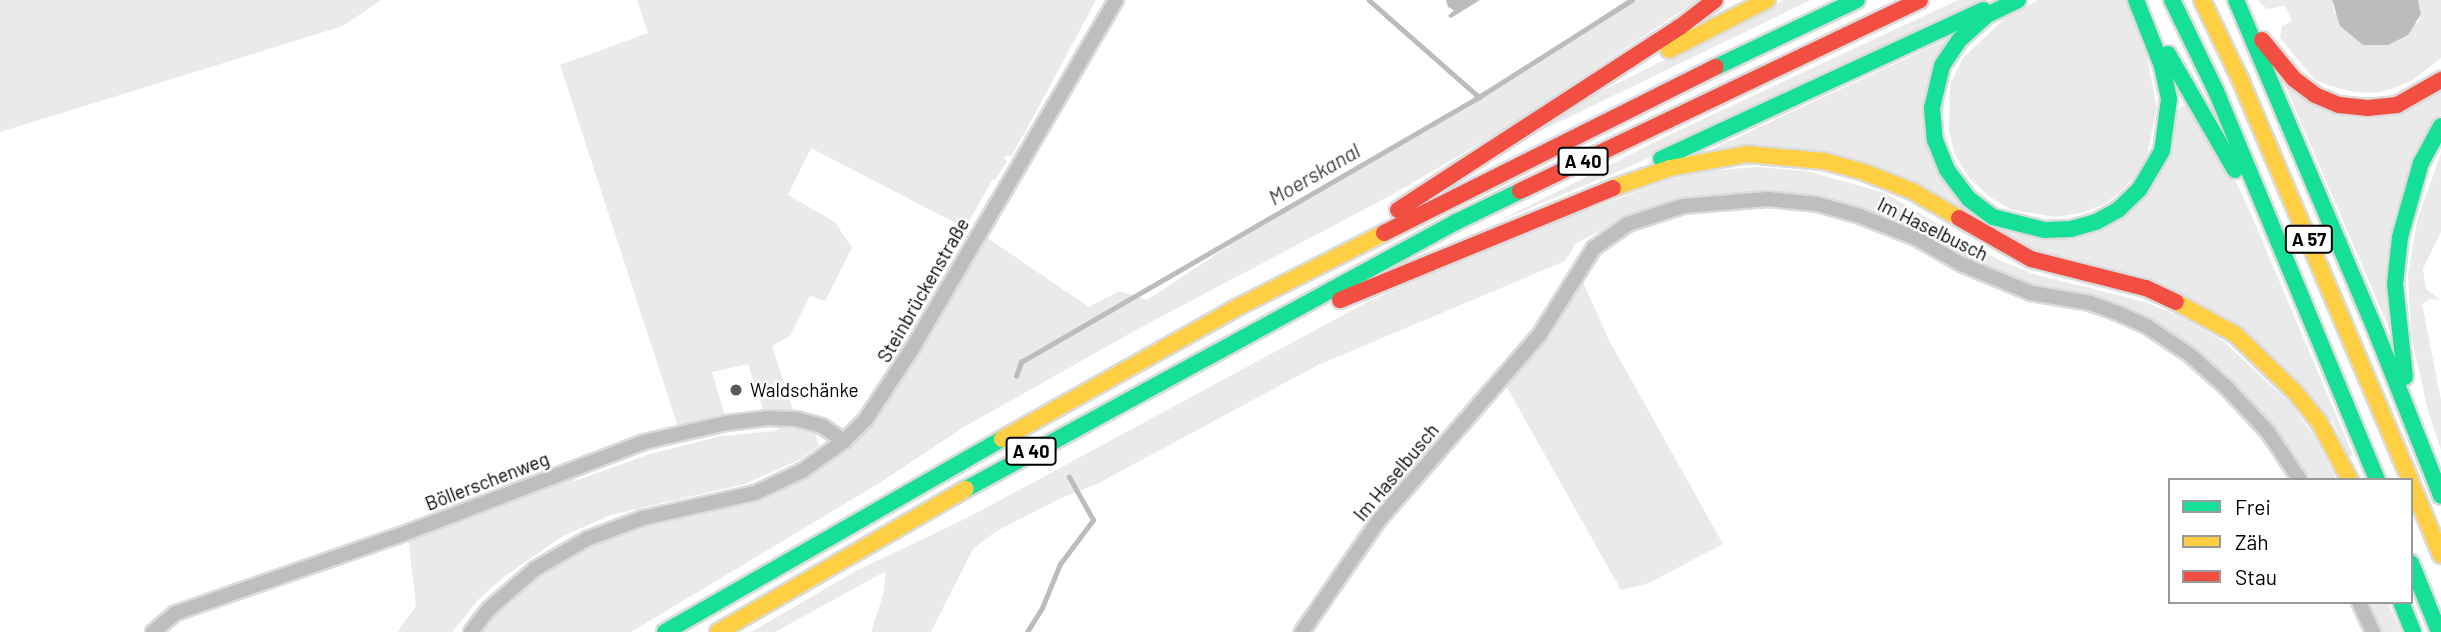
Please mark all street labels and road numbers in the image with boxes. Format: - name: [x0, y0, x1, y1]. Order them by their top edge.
- road number: A 40: [1557, 146, 1609, 176]
- street label: Im Haselbusch: [1874, 192, 1992, 266]
- street label: Steinbrückenstraße: [872, 214, 974, 366]
- road number: A 57: [2284, 225, 2334, 254]
- street label: Im Haselbusch: [1349, 419, 1443, 525]
- road number: A 40: [1005, 436, 1057, 466]
- street label: Böllerschenweg: [422, 447, 552, 515]

